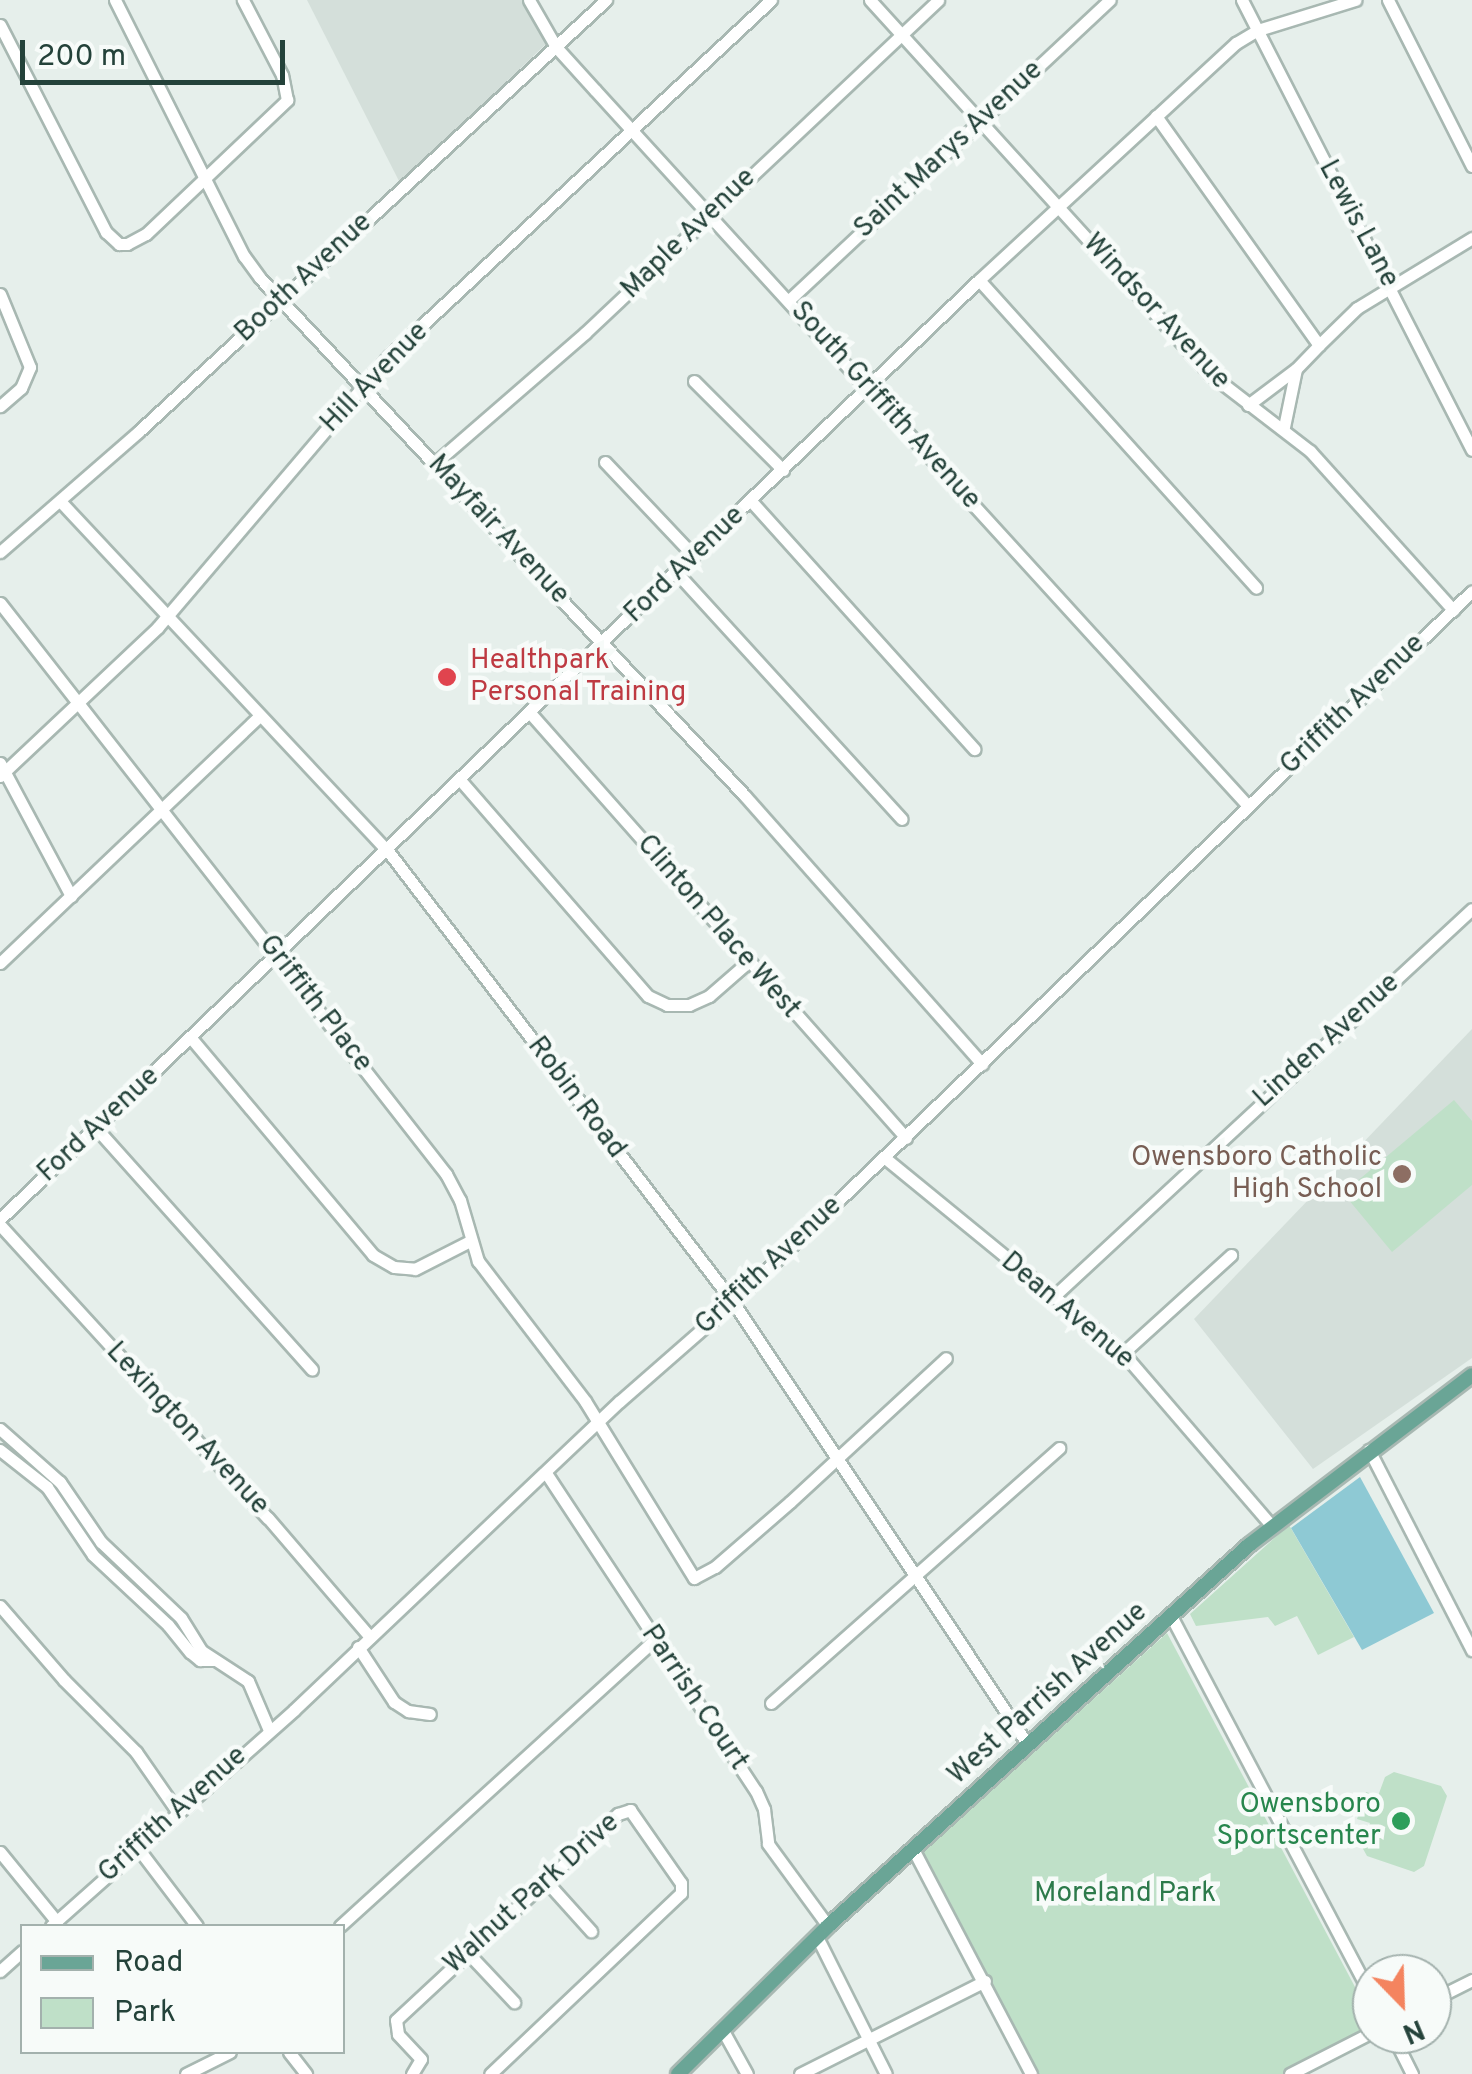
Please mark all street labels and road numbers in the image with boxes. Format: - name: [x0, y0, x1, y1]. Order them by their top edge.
- street label: Saint Marys Avenue: [847, 54, 1051, 246]
- street label: Lewis Lane: [1310, 155, 1406, 293]
- street label: Maple Avenue: [614, 161, 764, 307]
- street label: Booth Avenue: [228, 206, 380, 350]
- street label: Windsor Avenue: [1075, 227, 1237, 397]
- street label: South Griffith Avenue: [782, 295, 988, 517]
- street label: Hill Avenue: [314, 315, 436, 441]
- street label: Mayfair Avenue: [420, 448, 576, 612]
- street label: Ford Avenue: [618, 499, 752, 631]
- street label: Griffith Avenue: [1273, 627, 1433, 783]
- street label: Clinton Place West: [629, 828, 807, 1026]
- street label: Griffith Place: [251, 929, 379, 1079]
- street label: Linden Avenue: [1247, 966, 1407, 1116]
- street label: Robin Road: [519, 1031, 633, 1165]
- street label: Ford Avenue: [31, 1060, 167, 1190]
- street label: Griffith Avenue: [688, 1189, 850, 1343]
- street label: Dean Avenue: [993, 1245, 1141, 1377]
- street label: Lexington Avenue: [98, 1335, 276, 1523]
- street label: West Parrish Avenue: [941, 1595, 1155, 1793]
- street label: Parrish Court: [633, 1619, 755, 1777]
- street label: Griffith Avenue: [92, 1739, 254, 1891]
- street label: Walnut Park Drive: [437, 1806, 627, 1982]

